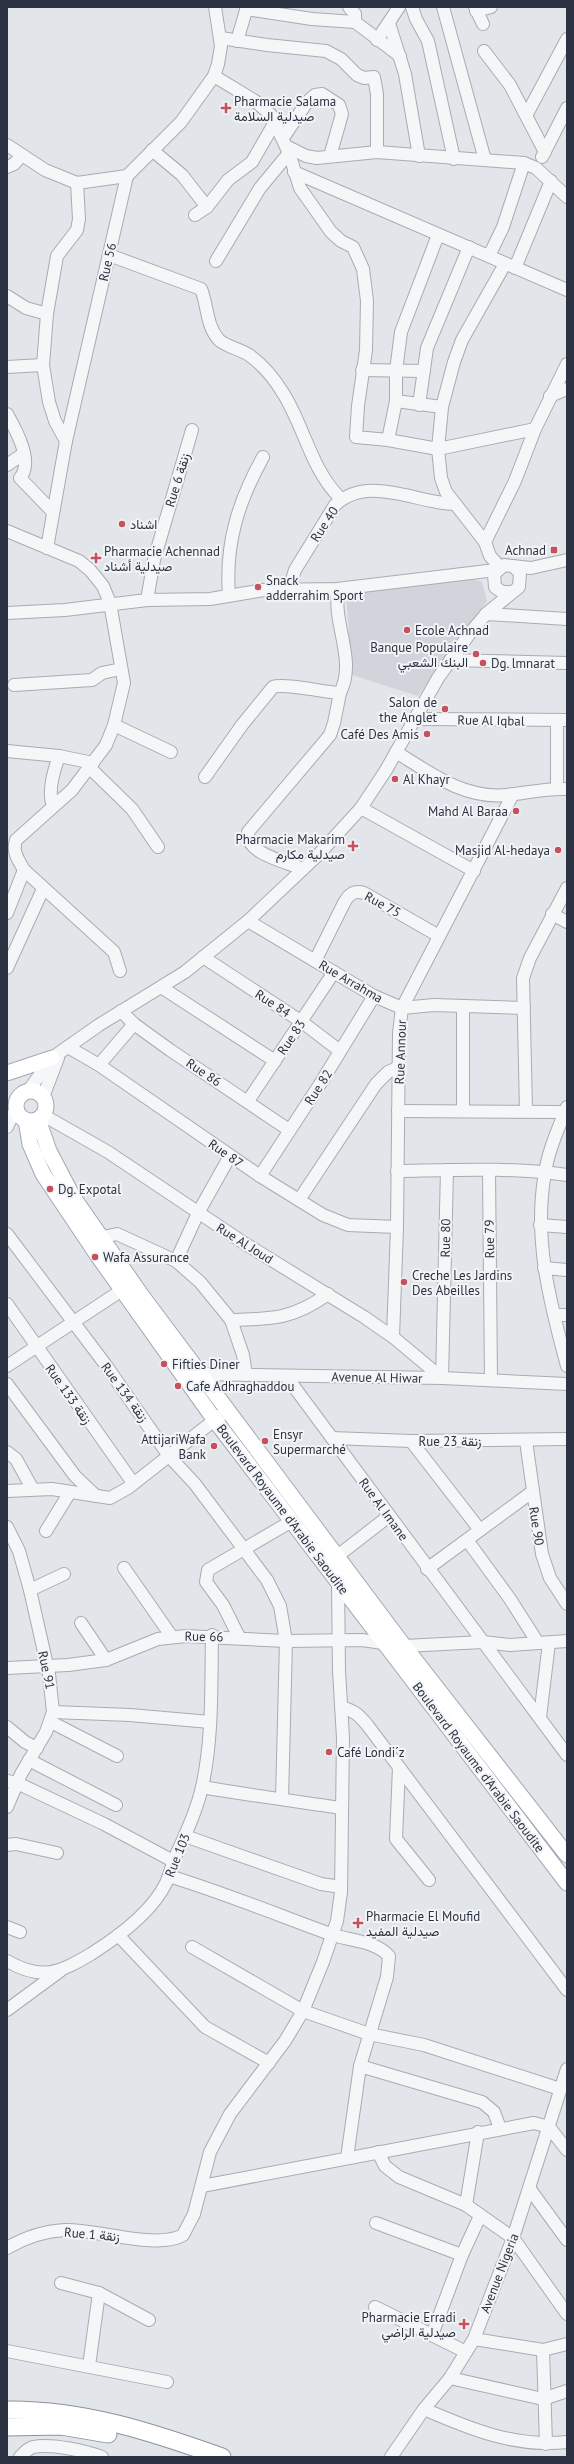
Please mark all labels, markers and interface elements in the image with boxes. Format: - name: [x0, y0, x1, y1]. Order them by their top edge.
- place label: Pharmacie Salama صيدلية السلامة: [234, 93, 336, 125]
- marker: Pharmacie Salama صيدلية السلامة: [221, 103, 231, 113]
- street label: Rue 56: [95, 241, 120, 283]
- street label: Rue 6 زنقة: [161, 451, 194, 509]
- street label: Rue 40: [307, 503, 342, 545]
- place label: اشناد: [130, 516, 157, 533]
- marker: اشناد: [117, 519, 127, 529]
- place label: Achnad: [505, 542, 546, 559]
- place label: Pharmacie Achennad صيدلية أشناد: [104, 543, 220, 575]
- marker: Achnad: [549, 545, 559, 555]
- marker: Pharmacie Achennad صيدلية أشناد: [91, 553, 101, 563]
- place label: Snack adderrahim Sport: [266, 572, 364, 604]
- marker: Snack adderrahim Sport: [253, 582, 263, 592]
- place label: Ecole Achnad: [415, 622, 489, 639]
- marker: Ecole Achnad: [402, 625, 412, 635]
- place label: Banque Populaire البنك الشعبي: [370, 639, 468, 673]
- marker: Banque Populaire البنك الشعبي: [471, 649, 481, 659]
- place label: Dg. lmnarat: [491, 655, 556, 672]
- marker: Dg. lmnarat: [478, 658, 488, 668]
- place label: Salon de the Anglet: [379, 694, 438, 726]
- marker: Salon de the Anglet: [440, 704, 450, 714]
- street label: Rue Al Iqbal: [457, 711, 525, 730]
- place label: Café Des Amis: [341, 726, 419, 743]
- marker: Café Des Amis: [422, 729, 432, 739]
- place label: Al Khayr: [403, 771, 450, 788]
- marker: Al Khayr: [390, 774, 400, 784]
- place label: Mahd Al Baraa: [428, 803, 508, 820]
- marker: Mahd Al Baraa: [511, 806, 521, 816]
- place label: Pharmacie Makarim صيدلية مكارم: [235, 831, 345, 863]
- marker: Pharmacie Makarim صيدلية مكارم: [348, 841, 358, 851]
- place label: Masjid Al-hedaya: [455, 842, 550, 859]
- marker: Masjid Al-hedaya: [553, 845, 563, 855]
- street label: Rue 75: [362, 888, 404, 921]
- street label: Rue Arrahma: [316, 956, 386, 1007]
- street label: Rue 84: [252, 986, 294, 1021]
- street label: Rue 83: [274, 1016, 309, 1058]
- street label: Rue Annour: [391, 1019, 410, 1085]
- street label: Rue 86: [183, 1055, 225, 1090]
- street label: Rue 82: [301, 1066, 336, 1108]
- street label: Rue 87: [205, 1135, 247, 1172]
- place label: Dg. Expotal: [58, 1181, 121, 1198]
- marker: Dg. Expotal: [45, 1184, 55, 1194]
- street label: Rue 80: [437, 1218, 454, 1258]
- street label: Rue Al Joud: [213, 1219, 276, 1268]
- street label: Rue 79: [481, 1219, 498, 1259]
- place label: Wafa Assurance: [103, 1249, 189, 1266]
- marker: Wafa Assurance: [90, 1252, 100, 1262]
- place label: Creche Les Jardins Des Abeilles: [412, 1267, 512, 1299]
- marker: Creche Les Jardins Des Abeilles: [399, 1277, 409, 1287]
- place label: Fifties Diner: [172, 1356, 240, 1373]
- street label: Rue 134 زنقة: [97, 1359, 152, 1426]
- marker: Fifties Diner: [159, 1359, 169, 1369]
- street label: Rue 133 زنقة: [42, 1361, 96, 1428]
- street label: Avenue Al Hiwar: [331, 1368, 423, 1387]
- place label: Cafe Adhraghaddou: [186, 1378, 294, 1395]
- marker: Cafe Adhraghaddou: [173, 1381, 183, 1391]
- street label: Boulevard Royaume d'Arabie Saoudite: [213, 1421, 352, 1598]
- place label: Ensyr Supermarché: [273, 1426, 346, 1458]
- place label: AttijariWafa Bank: [141, 1431, 207, 1463]
- street label: Rue 23 زنقة: [419, 1433, 481, 1450]
- marker: Ensyr Supermarché: [260, 1436, 270, 1446]
- marker: AttijariWafa Bank: [209, 1441, 219, 1451]
- street label: Rue Al Imane: [355, 1475, 412, 1544]
- street label: Rue 90: [525, 1506, 548, 1547]
- street label: Rue 66: [184, 1628, 224, 1645]
- street label: Rue 91: [34, 1649, 59, 1691]
- street label: Boulevard Royaume d'Arabie Saoudite: [409, 1679, 548, 1856]
- place label: Café Londi´z: [337, 1744, 405, 1761]
- marker: Café Londi´z: [324, 1747, 334, 1757]
- street label: Rue 103: [161, 1831, 194, 1880]
- place label: Pharmacie El Moufid صيدلية المفيد: [366, 1908, 480, 1940]
- marker: Pharmacie El Moufid صيدلية المفيد: [353, 1918, 363, 1928]
- street label: Rue 1 زنقة: [63, 2224, 120, 2245]
- street label: Avenue Nigeria: [476, 2231, 522, 2316]
- place label: Pharmacie Erradi صيدلية الراضي: [362, 2309, 456, 2343]
- marker: Pharmacie Erradi صيدلية الراضي: [459, 2319, 469, 2329]

